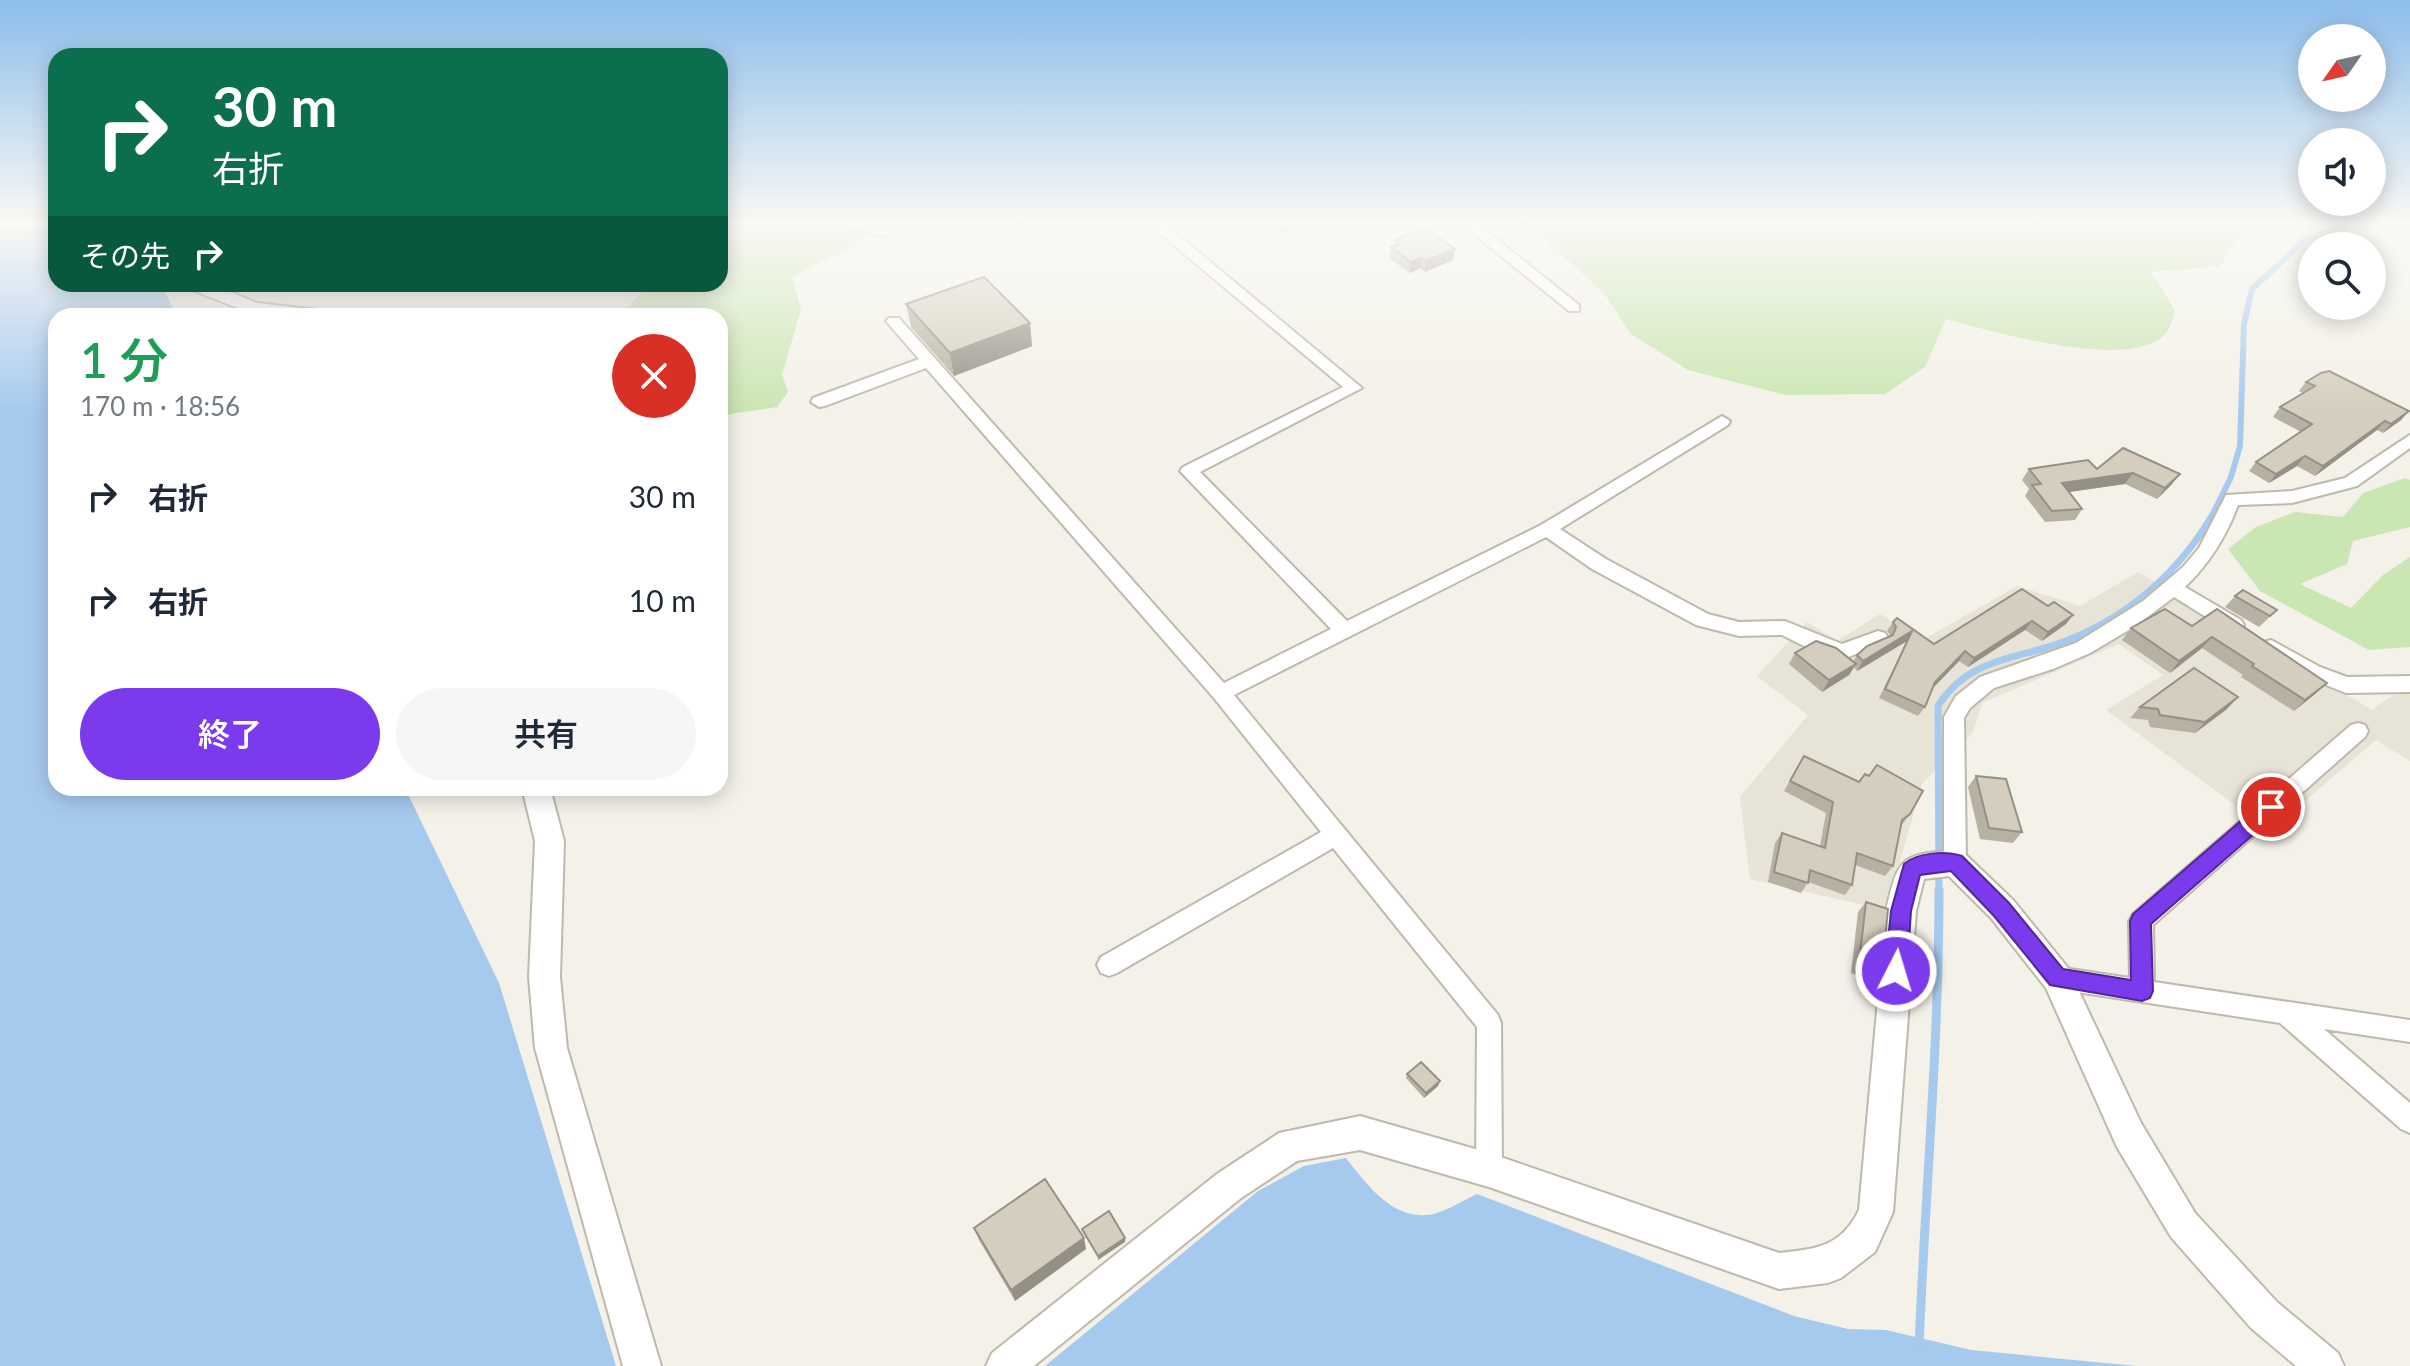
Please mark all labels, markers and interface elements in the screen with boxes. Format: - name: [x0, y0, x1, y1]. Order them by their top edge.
- north arrow: [2298, 24, 2386, 112]
- map controls: [2298, 24, 2386, 320]
- text: 30 m: [212, 72, 337, 139]
- icon: right: [80, 80, 184, 184]
- button: sound: [2298, 128, 2386, 216]
- text: 右折: [212, 146, 284, 190]
- icon: right: [186, 232, 230, 276]
- button: search: [2298, 232, 2386, 320]
- text: その先: [80, 237, 170, 273]
- text: 1 分: [80, 331, 168, 388]
- button: close: [612, 334, 696, 418]
- text: 170 m · 18:56: [80, 390, 240, 422]
- icon: right: [80, 474, 124, 518]
- text: 30 m: [629, 478, 696, 514]
- text: 右折: [148, 479, 208, 515]
- icon: right: [80, 578, 124, 622]
- text: 10 m: [629, 582, 696, 618]
- text: 右折: [148, 583, 208, 619]
- button: 終了: [80, 688, 380, 780]
- button: 共有: [396, 688, 696, 780]
- pin: [2237, 773, 2305, 841]
- icon: arrive: [2249, 785, 2293, 829]
- position arrow: [1854, 929, 1938, 1013]

